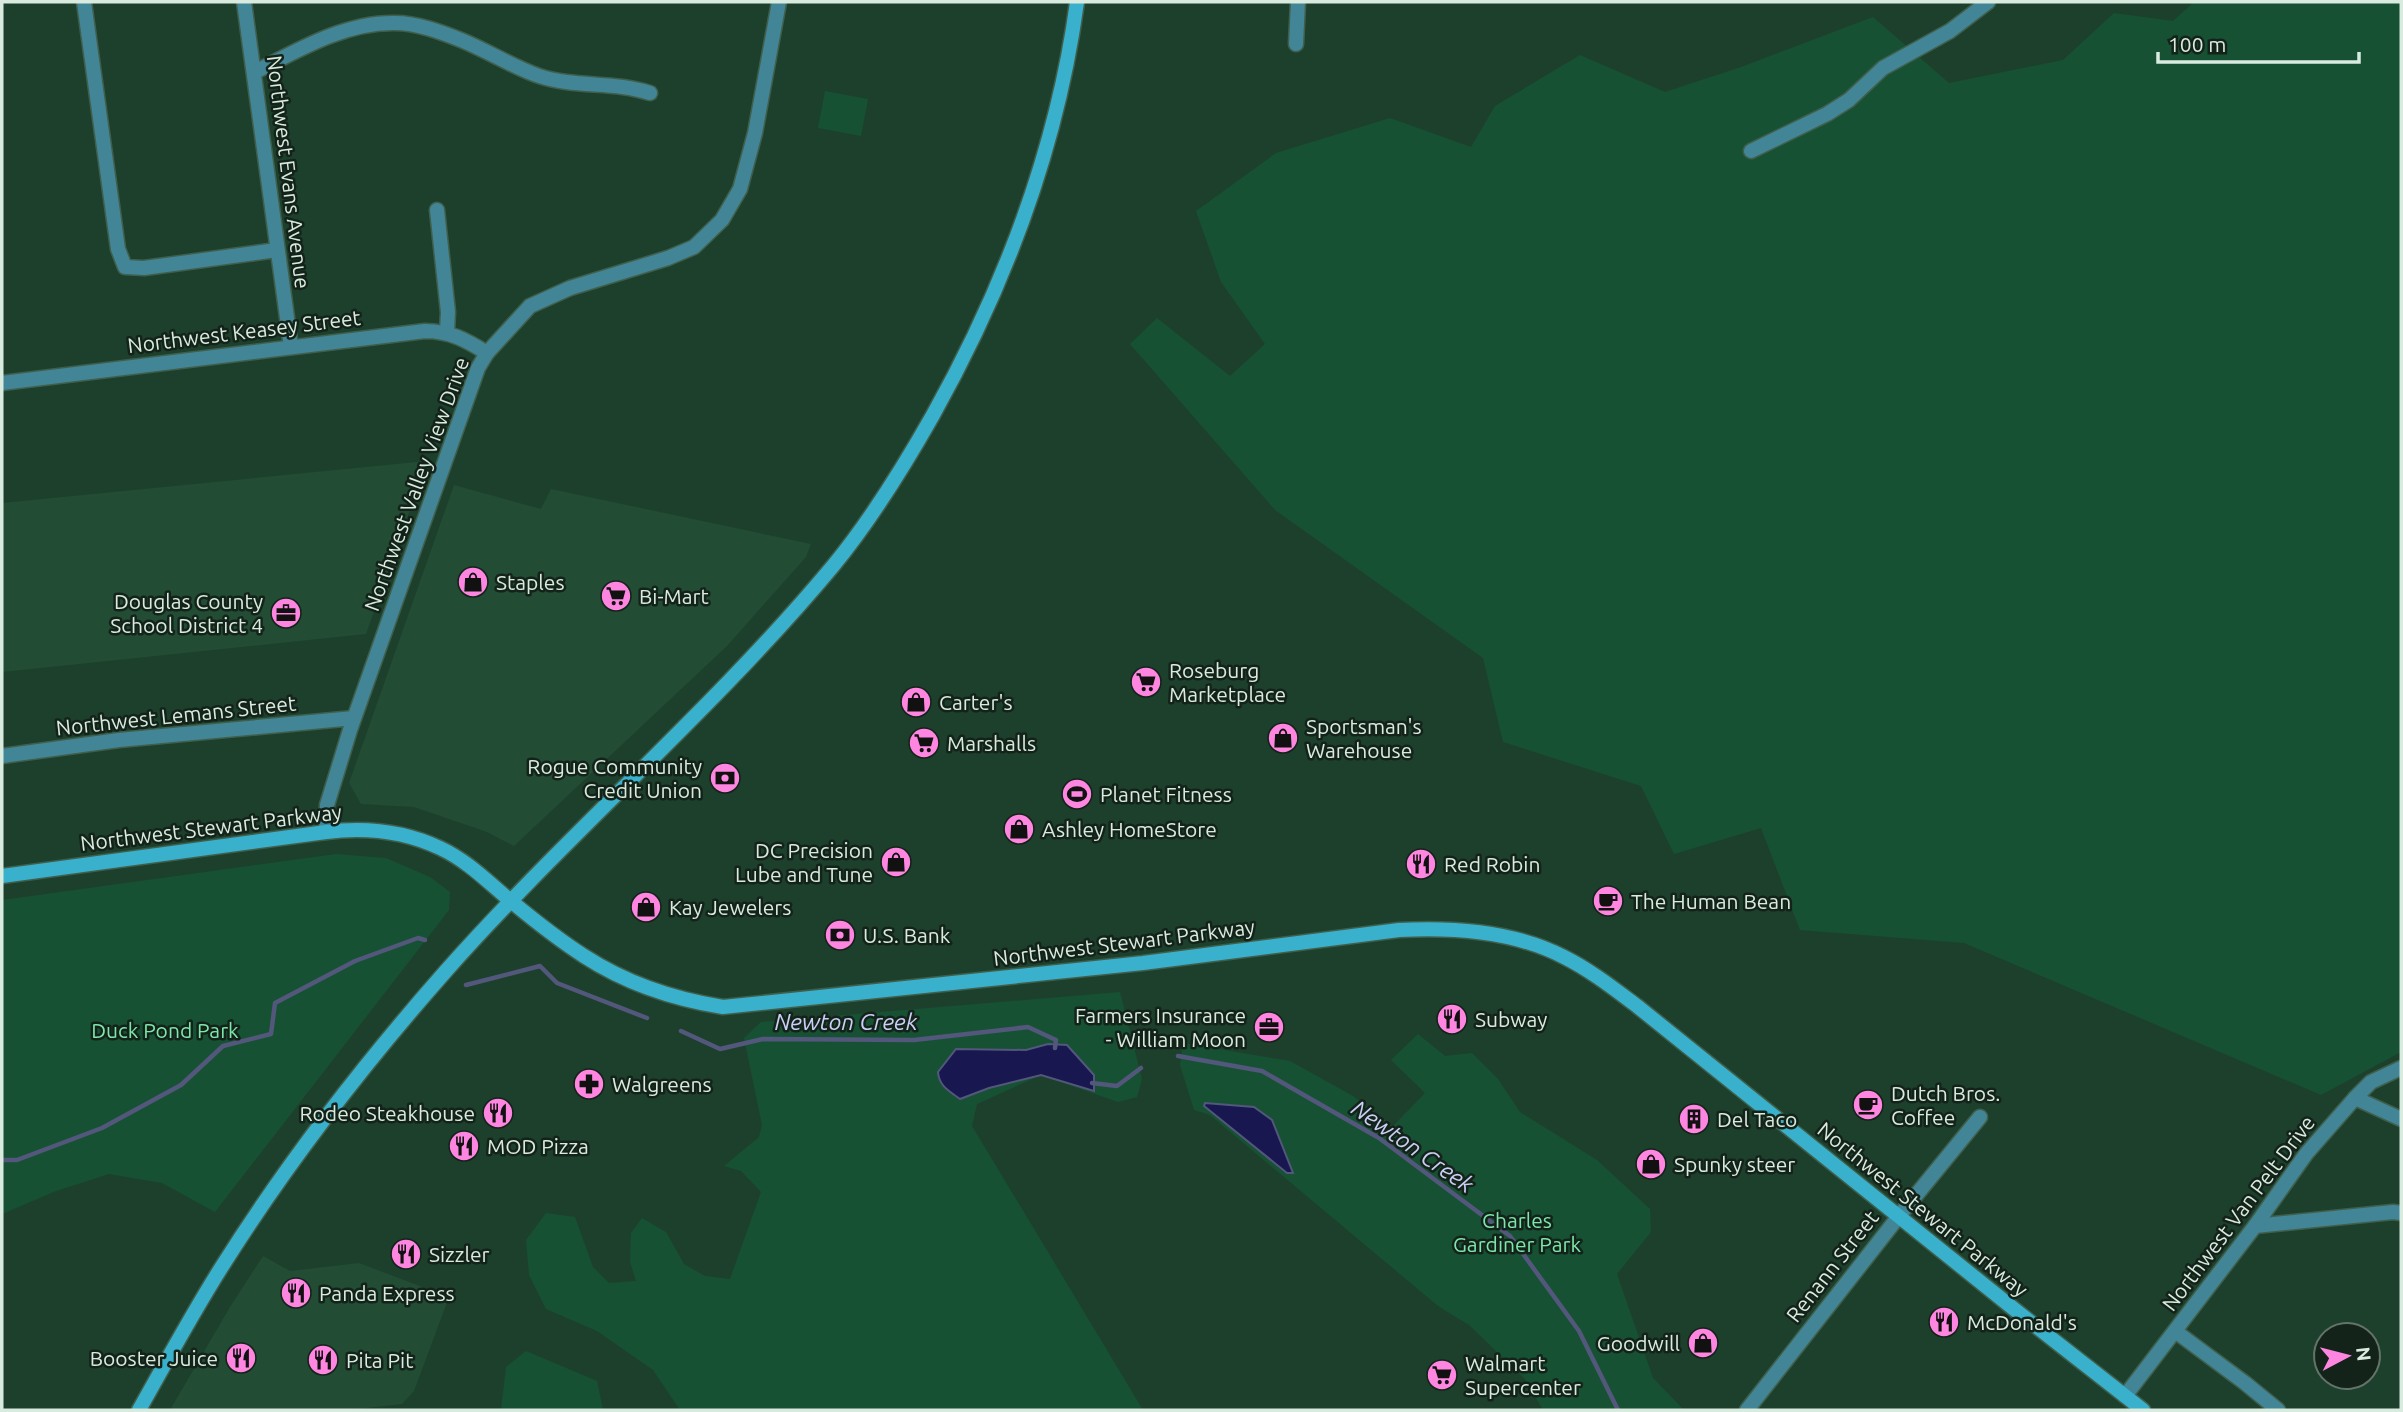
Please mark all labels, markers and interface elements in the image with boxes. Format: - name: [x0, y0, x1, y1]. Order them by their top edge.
- scale bar: [2158, 21, 2359, 65]
- text: 100 m: [2168, 32, 2226, 56]
- street label: Northwest Evans Avenue: [263, 54, 315, 290]
- street label: Northwest Keasey Street: [126, 305, 362, 357]
- street label: Northwest Valley View Drive: [359, 354, 473, 614]
- shop icon: Staples: [456, 565, 490, 599]
- place label: Staples: [496, 570, 565, 594]
- supermarket icon: Bi-Mart: [599, 579, 633, 613]
- place label: Bi-Mart: [639, 584, 709, 608]
- place label: Douglas County School District 4: [110, 589, 263, 637]
- office icon: Douglas County School District 4: [269, 596, 303, 630]
- place label: Roseburg Marketplace: [1169, 658, 1286, 706]
- supermarket icon: Roseburg Marketplace: [1129, 665, 1163, 699]
- shop icon: Carter's: [899, 685, 933, 719]
- street label: Northwest Lemans Street: [55, 690, 297, 740]
- place label: Carter's: [939, 690, 1013, 714]
- place label: Sportsman's Warehouse: [1306, 714, 1422, 762]
- shop icon: Sportsman's Warehouse: [1266, 721, 1300, 755]
- supermarket icon: Marshalls: [907, 726, 941, 760]
- place label: Marshalls: [947, 731, 1036, 755]
- place label: Rogue Community Credit Union: [527, 754, 702, 802]
- bank icon: Rogue Community Credit Union: [708, 761, 742, 795]
- sports icon: Planet Fitness: [1060, 777, 1094, 811]
- place label: Planet Fitness: [1100, 782, 1232, 806]
- street label: Northwest Stewart Parkway: [79, 799, 343, 855]
- shop icon: Ashley HomeStore: [1002, 812, 1036, 846]
- place label: Ashley HomeStore: [1042, 817, 1217, 841]
- place label: DC Precision Lube and Tune: [735, 838, 873, 886]
- shop icon: DC Precision Lube and Tune: [879, 845, 913, 879]
- restaurant icon: Red Robin: [1404, 847, 1438, 881]
- place label: Red Robin: [1444, 852, 1540, 876]
- cafe icon: The Human Bean: [1591, 884, 1625, 918]
- place label: The Human Bean: [1631, 889, 1791, 913]
- shop icon: Kay Jewelers: [629, 890, 663, 924]
- place label: Kay Jewelers: [669, 895, 791, 919]
- street label: Northwest Stewart Parkway: [992, 914, 1256, 970]
- bank icon: U.S. Bank: [823, 918, 857, 952]
- place label: U.S. Bank: [863, 923, 951, 947]
- restaurant icon: Subway: [1435, 1002, 1469, 1036]
- place label: Farmers Insurance - William Moon: [1075, 1003, 1246, 1051]
- place label: Subway: [1475, 1007, 1547, 1031]
- water label: Newton Creek: [774, 1009, 918, 1034]
- office icon: Farmers Insurance - William Moon: [1252, 1010, 1286, 1044]
- park label: Duck Pond Park: [91, 1018, 239, 1042]
- pharmacy icon: Walgreens: [572, 1067, 606, 1101]
- place label: Walgreens: [612, 1072, 712, 1096]
- place label: Dutch Bros. Coffee: [1891, 1081, 2000, 1129]
- cafe icon: Dutch Bros. Coffee: [1851, 1088, 1885, 1122]
- water label: Newton Creek: [1347, 1095, 1479, 1197]
- restaurant icon: Rodeo Steakhouse: [481, 1096, 515, 1130]
- place label: Rodeo Steakhouse: [300, 1101, 475, 1125]
- building icon: Del Taco: [1677, 1102, 1711, 1136]
- place label: Del Taco: [1717, 1107, 1797, 1131]
- street label: Northwest Van Pelt Drive: [2157, 1111, 2319, 1315]
- street label: Northwest Stewart Parkway: [1813, 1117, 2033, 1301]
- restaurant icon: MOD Pizza: [447, 1129, 481, 1163]
- place label: MOD Pizza: [487, 1134, 589, 1158]
- shop icon: Spunky steer: [1634, 1147, 1668, 1181]
- place label: Spunky steer: [1674, 1152, 1795, 1176]
- street label: Renann Street: [1781, 1205, 1883, 1327]
- park label: Charles Gardiner Park: [1453, 1208, 1581, 1256]
- restaurant icon: Sizzler: [389, 1237, 423, 1271]
- place label: Sizzler: [429, 1242, 490, 1266]
- restaurant icon: Panda Express: [279, 1276, 313, 1310]
- place label: Panda Express: [319, 1281, 455, 1305]
- restaurant icon: McDonald's: [1927, 1305, 1961, 1339]
- place label: McDonald's: [1967, 1310, 2077, 1334]
- north arrow: [2312, 1321, 2382, 1391]
- shop icon: Goodwill: [1686, 1326, 1720, 1360]
- place label: Goodwill: [1597, 1331, 1680, 1355]
- restaurant icon: Booster Juice: [224, 1341, 258, 1375]
- restaurant icon: Pita Pit: [306, 1343, 340, 1377]
- place label: Booster Juice: [90, 1346, 218, 1370]
- text: N: [2352, 1346, 2376, 1362]
- place label: Pita Pit: [346, 1348, 413, 1372]
- place label: Walmart Supercenter: [1465, 1351, 1581, 1399]
- supermarket icon: Walmart Supercenter: [1425, 1358, 1459, 1392]

